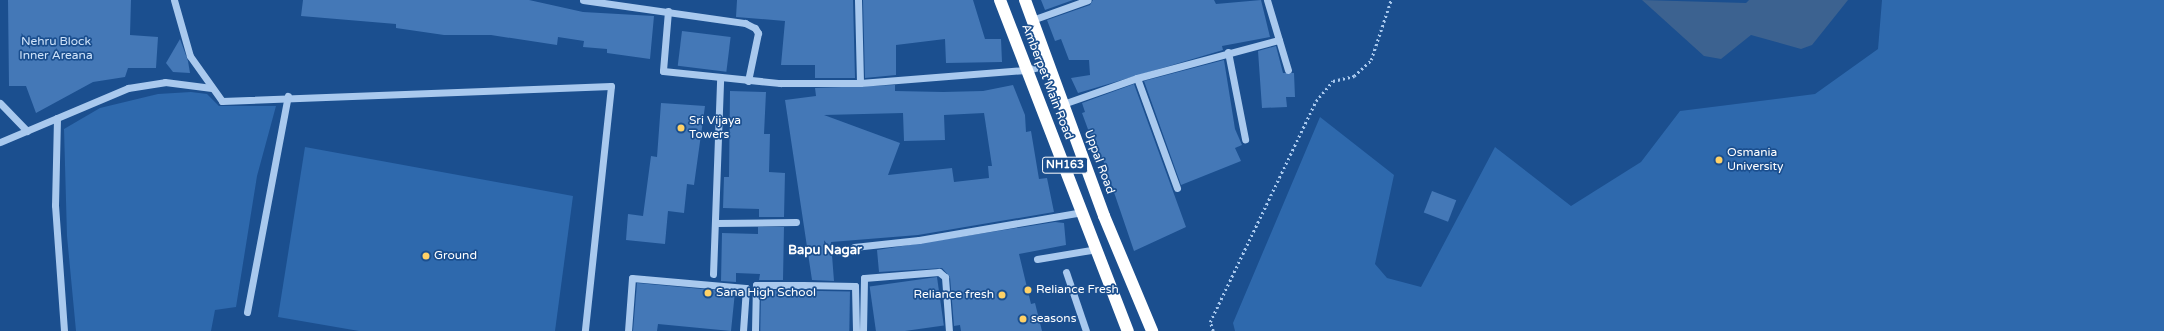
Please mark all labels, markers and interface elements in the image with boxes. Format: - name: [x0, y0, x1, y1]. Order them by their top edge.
- street label: Amberpet Main Road: [1018, 22, 1076, 142]
- park label: Nehru Block Inner Areana: [19, 35, 93, 63]
- place label: Sri Vijaya Towers: [689, 114, 741, 142]
- marker: Sri Vijaya Towers: [676, 123, 686, 133]
- street label: Uppal Road: [1081, 128, 1117, 196]
- place label: Osmania University: [1727, 146, 1784, 174]
- marker: Osmania University: [1714, 155, 1724, 165]
- road number: NH163: [1042, 156, 1088, 174]
- district label: Bapu Nagar: [788, 242, 862, 258]
- place label: Ground: [434, 249, 477, 263]
- marker: Ground: [421, 251, 431, 261]
- place label: Reliance Fresh: [1036, 283, 1119, 297]
- marker: Reliance Fresh: [1023, 285, 1033, 295]
- place label: Sana High School: [716, 286, 816, 300]
- marker: Sana High School: [703, 288, 713, 298]
- place label: Reliance fresh: [914, 288, 994, 302]
- marker: Reliance fresh: [997, 290, 1007, 300]
- place label: seasons: [1031, 312, 1076, 326]
- marker: seasons: [1018, 314, 1028, 324]

